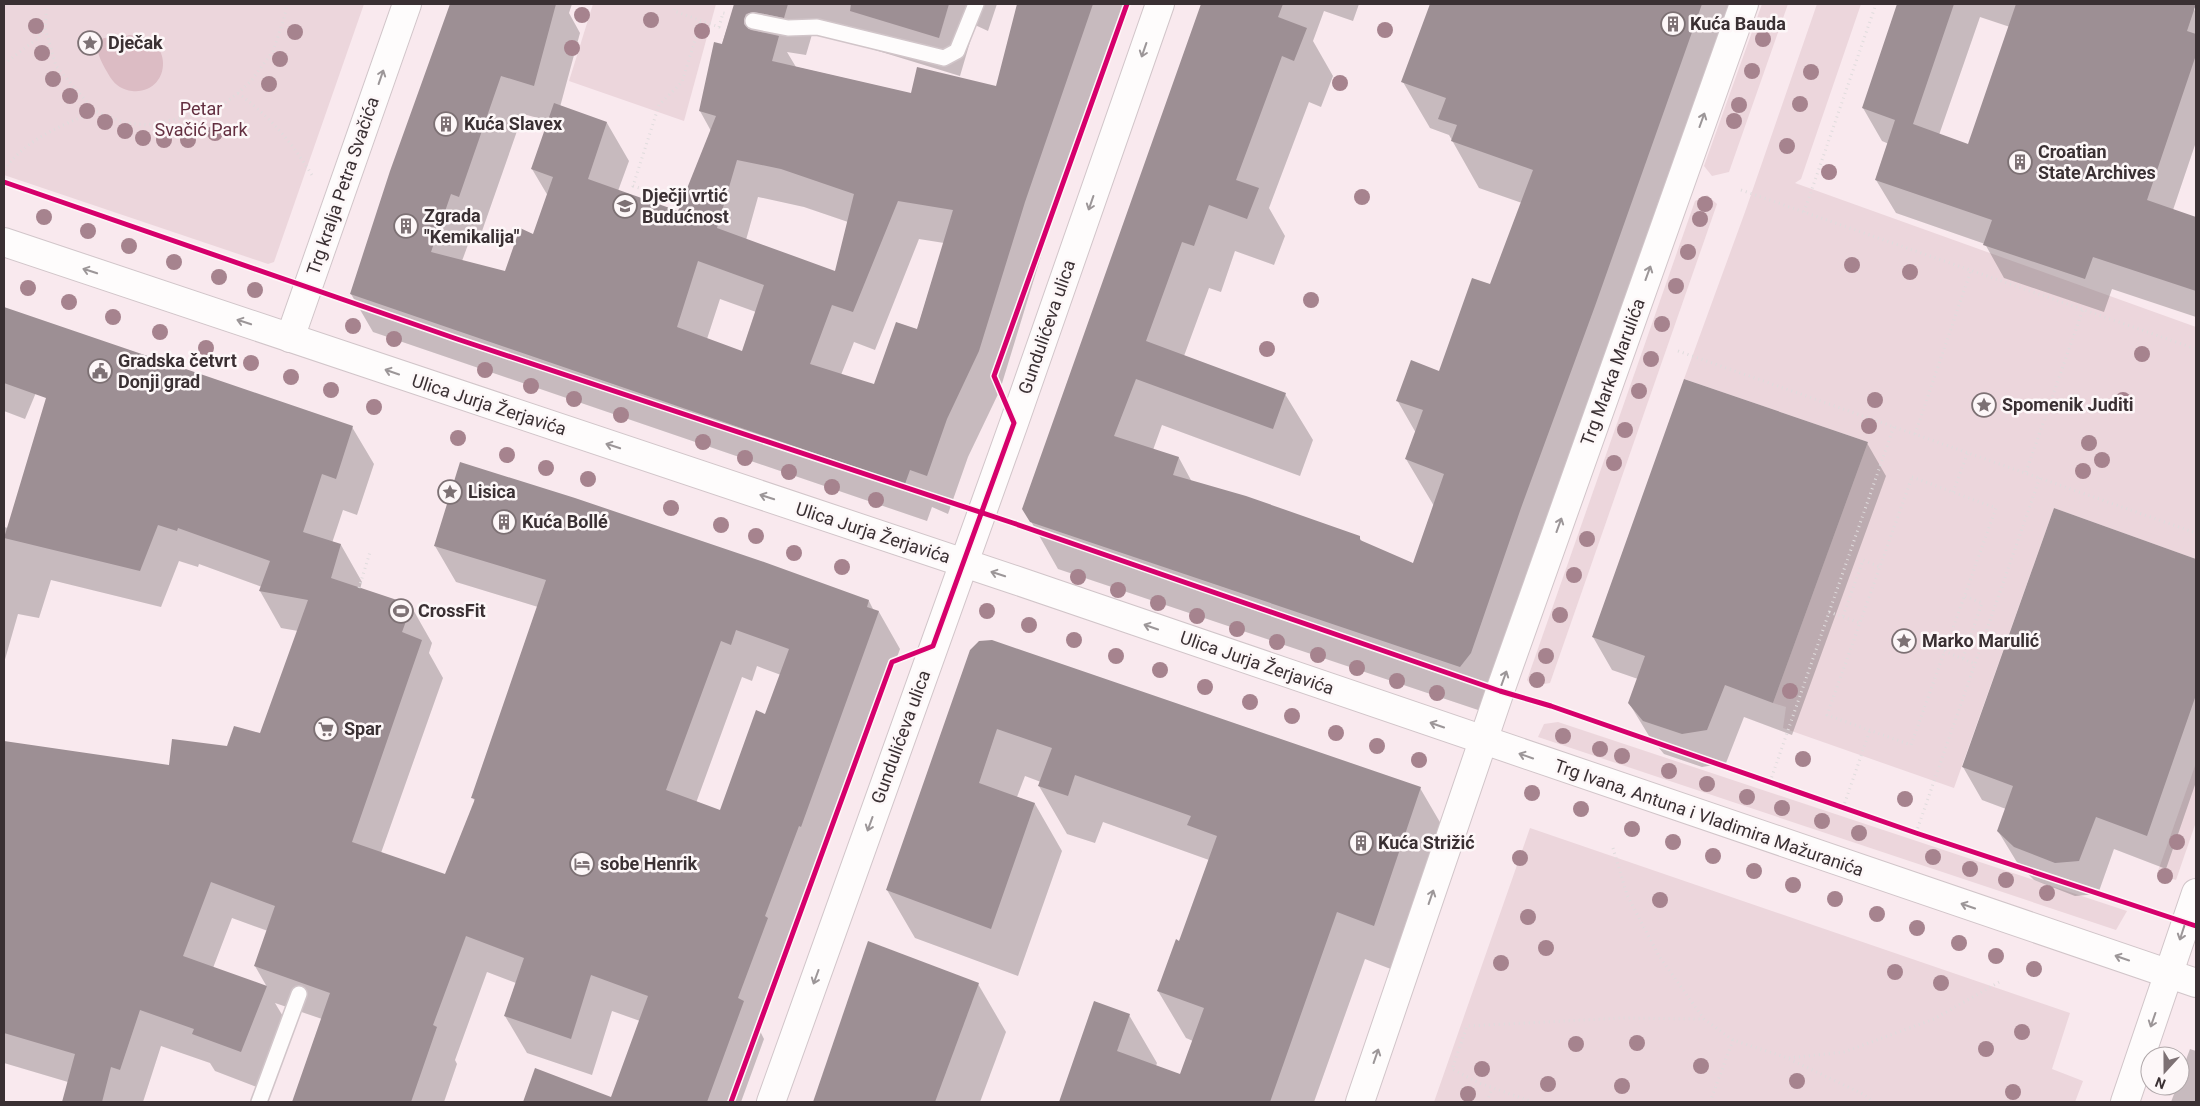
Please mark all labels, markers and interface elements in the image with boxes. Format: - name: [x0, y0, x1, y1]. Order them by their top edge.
- building icon: Kuća Bauda: [1660, 11, 1686, 37]
- place label: Kuća Bauda: [1690, 13, 1786, 34]
- place icon: Dječak: [77, 30, 103, 56]
- place label: Dječak: [108, 32, 163, 53]
- one-way arrow: [1139, 41, 1148, 57]
- one-way arrow: [377, 70, 386, 85]
- street label: Trg kralja Petra Svačića: [302, 94, 383, 278]
- park label: Petar Svačić Park: [154, 98, 248, 140]
- building icon: Kuća Slavex: [433, 111, 459, 137]
- one-way arrow: [1698, 112, 1708, 128]
- place label: Kuća Slavex: [464, 113, 563, 134]
- place label: Croatian State Archives: [2038, 141, 2156, 183]
- building icon: Croatian State Archives: [2007, 149, 2033, 175]
- place label: Dječji vrtić Budućnost: [642, 185, 729, 227]
- school or university icon: Dječji vrtić Budućnost: [612, 193, 638, 219]
- one-way arrow: [1086, 195, 1095, 210]
- place label: Zgrada "Kemikalija": [424, 205, 520, 247]
- building icon: Zgrada "Kemikalija": [393, 213, 419, 239]
- street label: Gundulićeva ulica: [1014, 257, 1079, 397]
- one-way arrow: [83, 266, 98, 275]
- one-way arrow: [1644, 266, 1653, 281]
- street label: Trg Marka Marulića: [1576, 295, 1649, 448]
- one-way arrow: [236, 317, 252, 327]
- place label: Gradska četvrt Donji grad: [118, 350, 237, 392]
- public building icon: Gradska četvrt Donji grad: [87, 358, 113, 384]
- one-way arrow: [385, 367, 401, 377]
- street label: Ulica Jurja Žerjavića: [409, 370, 569, 439]
- place icon: Spomenik Juditi: [1971, 392, 1997, 418]
- place label: Spomenik Juditi: [2002, 394, 2134, 415]
- one-way arrow: [606, 441, 621, 450]
- place icon: Lisica: [437, 479, 463, 505]
- place label: Lisica: [468, 481, 516, 502]
- one-way arrow: [760, 492, 775, 501]
- street label: Ulica Jurja Žerjavića: [793, 498, 953, 567]
- building icon: Kuća Bollé: [491, 509, 517, 535]
- place label: Kuća Bollé: [522, 511, 608, 532]
- one-way arrow: [1555, 518, 1564, 534]
- one-way arrow: [990, 569, 1006, 579]
- sports icon: CrossFit: [388, 598, 414, 624]
- place label: CrossFit: [418, 600, 485, 621]
- one-way arrow: [1144, 622, 1160, 631]
- street label: Ulica Jurja Žerjavića: [1178, 626, 1337, 699]
- place icon: Marko Marulić: [1891, 628, 1917, 654]
- place label: Marko Marulić: [1922, 630, 2039, 651]
- street label: Gundulićeva ulica: [867, 667, 934, 806]
- one-way arrow: [1500, 671, 1510, 687]
- supermarket icon: Spar: [313, 716, 339, 742]
- place label: Spar: [344, 718, 382, 739]
- one-way arrow: [1430, 720, 1446, 729]
- one-way arrow: [1519, 751, 1535, 760]
- street label: Trg Ivana, Antuna i Vladimira Mažuranića: [1552, 755, 1867, 881]
- one-way arrow: [865, 816, 874, 831]
- building icon: Kuća Strižić: [1348, 830, 1374, 856]
- place label: Kuća Strižić: [1378, 832, 1475, 853]
- hotel icon: sobe Henrik: [569, 851, 595, 877]
- place label: sobe Henrik: [600, 853, 698, 874]
- one-way arrow: [1427, 890, 1436, 905]
- one-way arrow: [1961, 901, 1977, 910]
- one-way arrow: [2177, 925, 2186, 941]
- one-way arrow: [2115, 953, 2131, 962]
- one-way arrow: [810, 969, 820, 985]
- one-way arrow: [2148, 1012, 2157, 1028]
- north arrow: [2140, 1046, 2190, 1096]
- one-way arrow: [1372, 1049, 1381, 1064]
- text: N: [2153, 1074, 2168, 1092]

